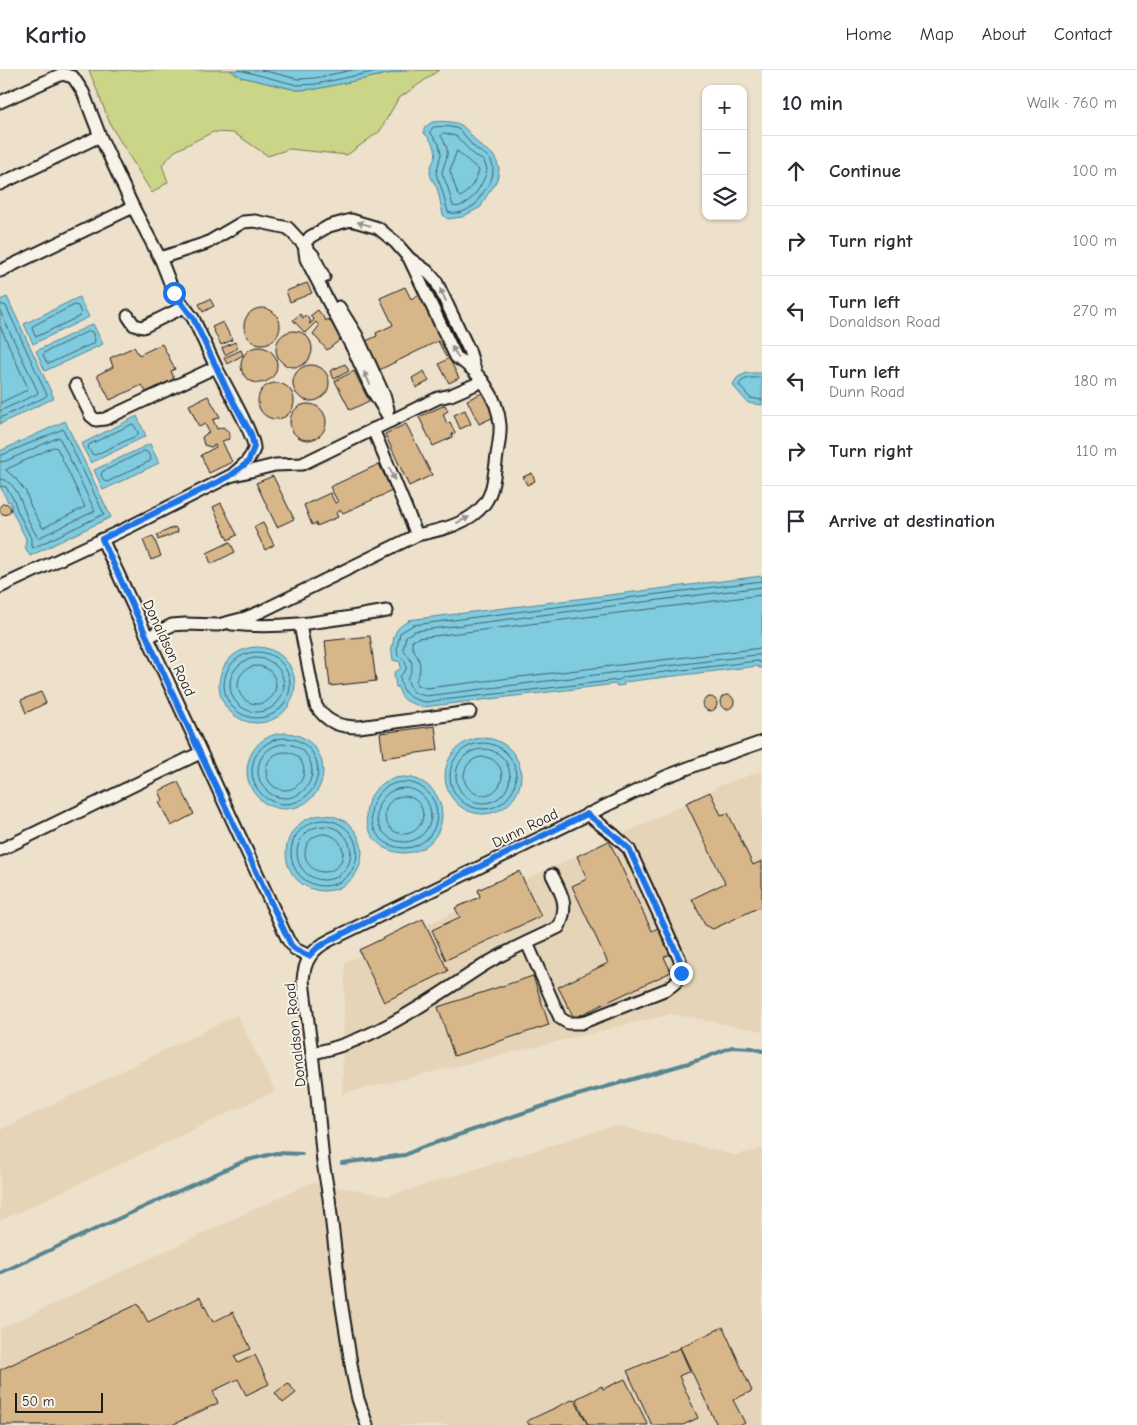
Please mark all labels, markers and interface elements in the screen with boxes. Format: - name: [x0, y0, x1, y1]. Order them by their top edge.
- text: Kartio: [25, 21, 87, 49]
- text: Home: [845, 24, 892, 45]
- text: Map: [920, 24, 954, 45]
- text: About: [982, 24, 1026, 45]
- text: Contact: [1054, 24, 1112, 45]
- map controls: [702, 85, 747, 220]
- button: +: [702, 85, 747, 130]
- text: 10 min: [782, 91, 843, 115]
- text: Walk · 760 m: [1027, 94, 1117, 112]
- button: −: [702, 130, 747, 175]
- icon: ahead: [782, 157, 810, 185]
- text: Continue: [829, 160, 901, 182]
- text: 100 m: [1073, 162, 1117, 180]
- button: layers: [702, 175, 747, 220]
- one-way arrow: [356, 219, 371, 227]
- icon: right: [782, 227, 810, 255]
- text: Turn right: [829, 230, 913, 252]
- text: 100 m: [1073, 232, 1117, 250]
- route start: [163, 282, 186, 305]
- one-way arrow: [438, 288, 446, 302]
- text: Turn left: [829, 291, 900, 313]
- icon: left: [782, 297, 810, 325]
- text: 270 m: [1073, 302, 1117, 320]
- text: Donaldson Road: [829, 313, 940, 331]
- one-way arrow: [450, 345, 459, 358]
- text: Turn left: [829, 361, 900, 383]
- icon: left: [782, 367, 810, 395]
- one-way arrow: [362, 371, 371, 386]
- text: 180 m: [1074, 372, 1117, 390]
- text: Dunn Road: [829, 383, 905, 401]
- icon: right: [782, 437, 810, 465]
- text: Turn right: [829, 440, 913, 462]
- text: 110 m: [1076, 442, 1117, 460]
- one-way arrow: [388, 467, 396, 482]
- icon: arrive: [782, 507, 810, 535]
- text: Arrive at destination: [829, 510, 995, 532]
- one-way arrow: [456, 515, 470, 523]
- street label: Donaldson Road: [139, 597, 199, 699]
- street label: Dunn Road: [489, 804, 561, 852]
- route end: [670, 962, 693, 985]
- street label: Donaldson Road: [281, 982, 309, 1088]
- scale bar: [15, 1390, 102, 1413]
- text: 50 m: [22, 1393, 54, 1410]

